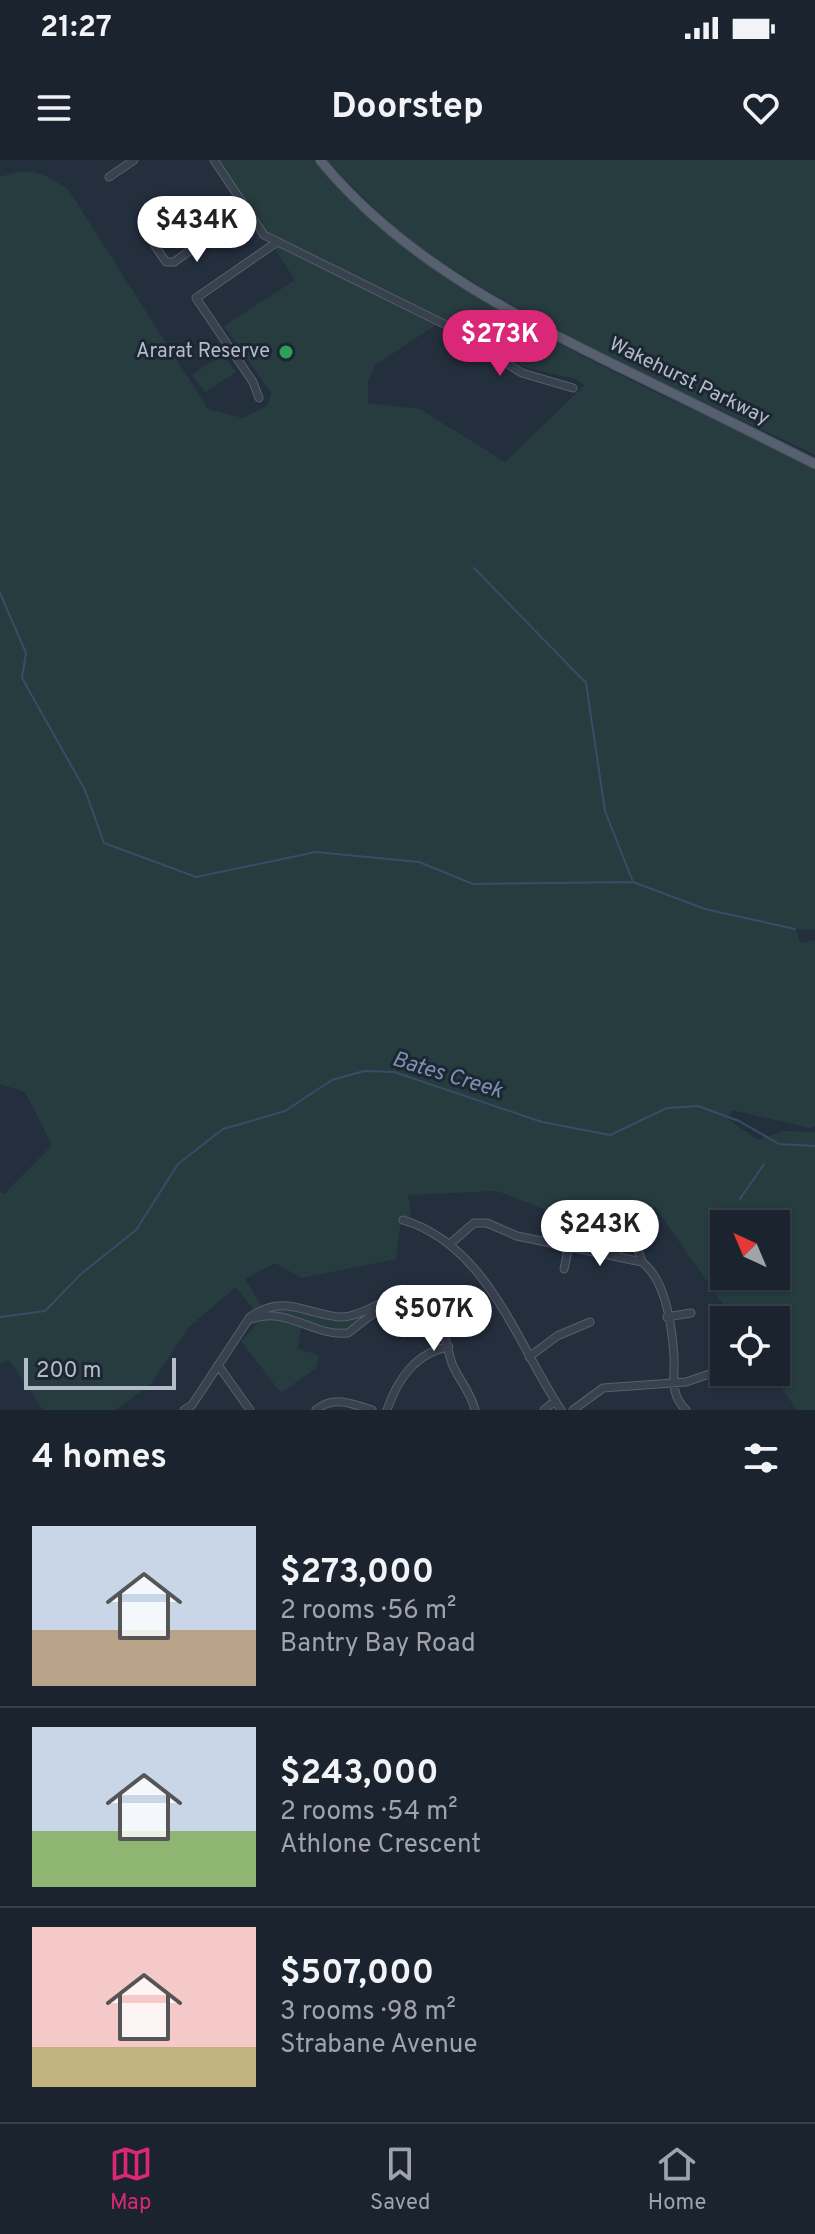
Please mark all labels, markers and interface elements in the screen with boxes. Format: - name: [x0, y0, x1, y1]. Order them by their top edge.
- text: 21:27: [40, 10, 112, 47]
- text: Doorstep: [331, 85, 484, 131]
- icon: menu: [32, 86, 76, 130]
- icon: heart: [739, 86, 783, 130]
- pin: $434K: [141, 196, 253, 264]
- text: $434K: [155, 205, 239, 238]
- pin: $273K: [444, 310, 556, 378]
- text: $273K: [461, 319, 539, 352]
- street label: Wakehurst Parkway: [604, 332, 774, 432]
- place label: Ararat Reserve: [136, 339, 270, 365]
- marker: Ararat Reserve: [277, 343, 295, 361]
- water label: Bates Creek: [389, 1046, 506, 1106]
- pin: $243K: [544, 1200, 656, 1268]
- text: $243K: [559, 1209, 641, 1242]
- north arrow: [710, 1210, 790, 1290]
- map controls: [710, 1210, 790, 1386]
- pin: $507K: [378, 1285, 490, 1353]
- text: $507K: [394, 1294, 474, 1327]
- button: locate: [710, 1306, 790, 1386]
- scale bar: [24, 1354, 176, 1390]
- text: 200 m: [36, 1358, 101, 1385]
- icon: filters: [739, 1436, 783, 1480]
- text: 4 homes: [32, 1437, 167, 1480]
- text: $273,000: [280, 1552, 434, 1595]
- icon: home: [96, 1558, 192, 1654]
- text: 2 rooms · 56 m²: [280, 1595, 456, 1628]
- text: Bantry Bay Road: [280, 1628, 476, 1661]
- text: $243,000: [280, 1753, 439, 1796]
- icon: home: [96, 1759, 192, 1855]
- text: 2 rooms · 54 m²: [280, 1796, 458, 1829]
- text: Athlone Crescent: [280, 1829, 481, 1862]
- text: $507,000: [280, 1953, 434, 1996]
- icon: home: [96, 1959, 192, 2055]
- text: 3 rooms · 98 m²: [280, 1996, 456, 2029]
- text: Strabane Avenue: [280, 2029, 477, 2062]
- tab: Map: [109, 2142, 153, 2217]
- tab: Saved: [370, 2142, 431, 2217]
- tab: Home: [648, 2142, 706, 2217]

